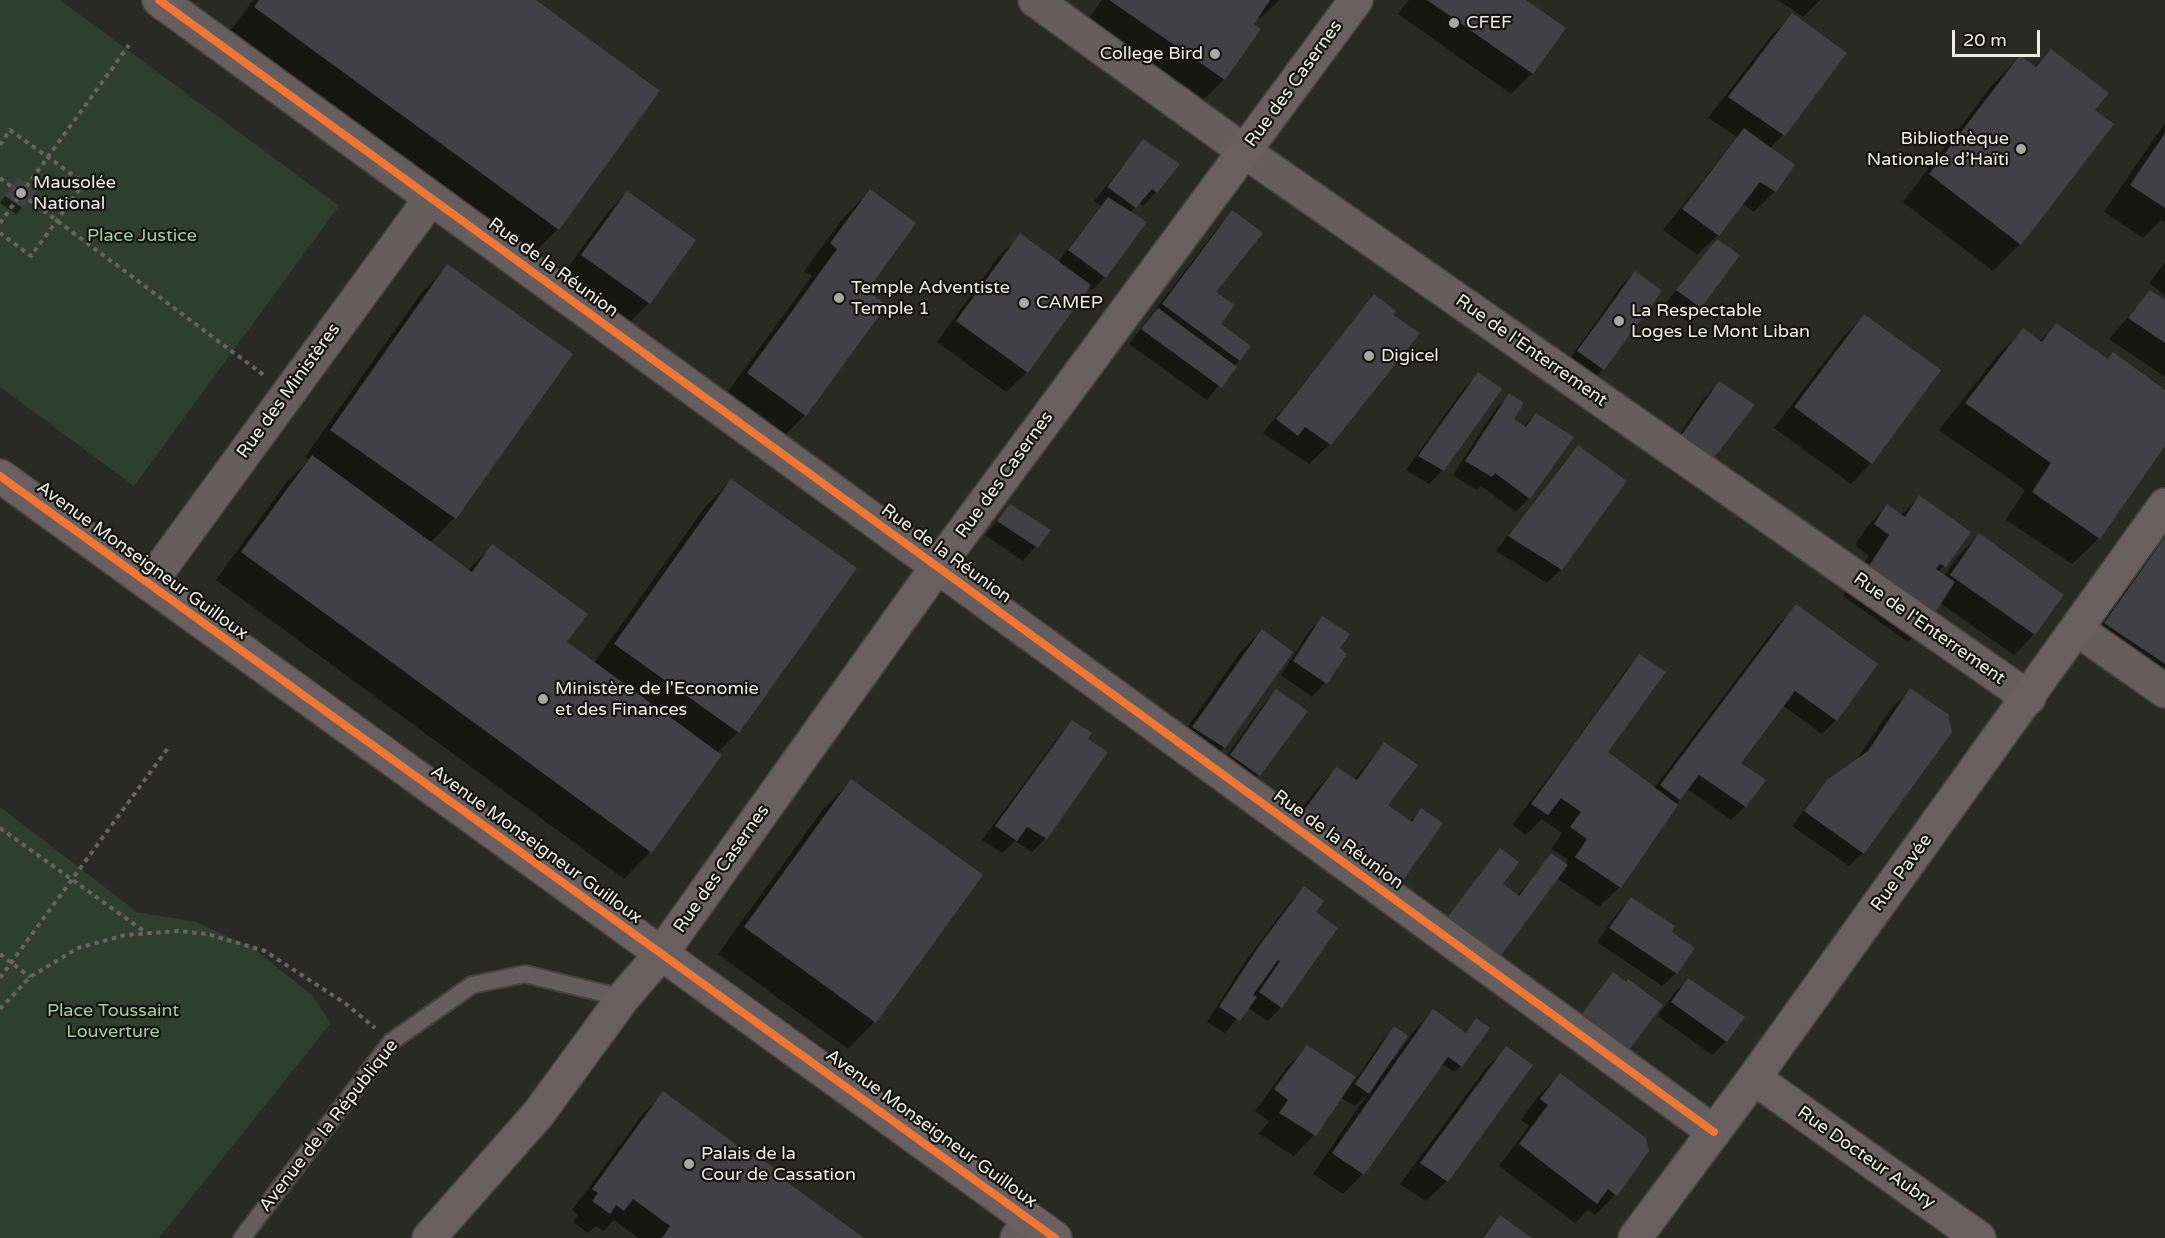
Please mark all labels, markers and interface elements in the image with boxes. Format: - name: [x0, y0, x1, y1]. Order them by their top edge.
- place label: CFEF: [1466, 12, 1512, 34]
- street label: Rue des Casernes: [1241, 16, 1347, 152]
- marker: CFEF: [1447, 16, 1461, 30]
- scale bar: [1955, 18, 2044, 56]
- text: 20 m: [1963, 29, 2007, 51]
- place label: College Bird: [1100, 43, 1203, 65]
- marker: College Bird: [1208, 47, 1222, 61]
- place label: Bibliothèque Nationale d’Haïti: [1867, 128, 2009, 170]
- marker: Bibliothèque Nationale d’Haïti: [2014, 142, 2028, 156]
- place label: Mausolée National: [33, 172, 116, 214]
- marker: Mausolée National: [14, 186, 28, 200]
- street label: Rue de la Réunion: [484, 214, 622, 322]
- park label: Place Justice: [87, 225, 197, 247]
- place label: Temple Adventiste Temple 1: [851, 277, 1010, 320]
- street label: Rue de l'Enterrement: [1451, 290, 1611, 412]
- marker: Temple Adventiste Temple 1: [832, 291, 846, 305]
- place label: CAMEP: [1036, 292, 1103, 314]
- marker: CAMEP: [1017, 296, 1031, 310]
- place label: La Respectable Loges Le Mont Liban: [1631, 300, 1810, 342]
- marker: La Respectable Loges Le Mont Liban: [1612, 314, 1626, 328]
- street label: Rue des Ministères: [233, 319, 345, 463]
- place label: Digicel: [1381, 345, 1439, 367]
- marker: Digicel: [1362, 349, 1376, 363]
- street label: Rue des Casernes: [952, 407, 1058, 543]
- street label: Avenue Monseigneur Guilloux: [32, 477, 252, 645]
- street label: Rue de la Réunion: [877, 500, 1015, 608]
- street label: Rue de l'Enterrement: [1849, 568, 2009, 690]
- place label: Ministère de l'Economie et des Finances: [555, 678, 759, 720]
- marker: Ministère de l'Economie et des Finances: [536, 692, 550, 706]
- street label: Avenue Monseigneur Guilloux: [426, 761, 646, 929]
- street label: Rue de la Réunion: [1269, 786, 1407, 894]
- street label: Rue des Casernes: [670, 801, 774, 937]
- street label: Rue Pavée: [1867, 830, 1937, 916]
- park label: Place Toussaint Louverture: [47, 1000, 179, 1042]
- street label: Avenue de la République: [255, 1036, 403, 1216]
- street label: Avenue Monseigneur Guilloux: [821, 1045, 1041, 1213]
- street label: Rue Docteur Aubry: [1793, 1102, 1939, 1214]
- place label: Palais de la Cour de Cassation: [701, 1143, 856, 1186]
- marker: Palais de la Cour de Cassation: [682, 1157, 696, 1171]

